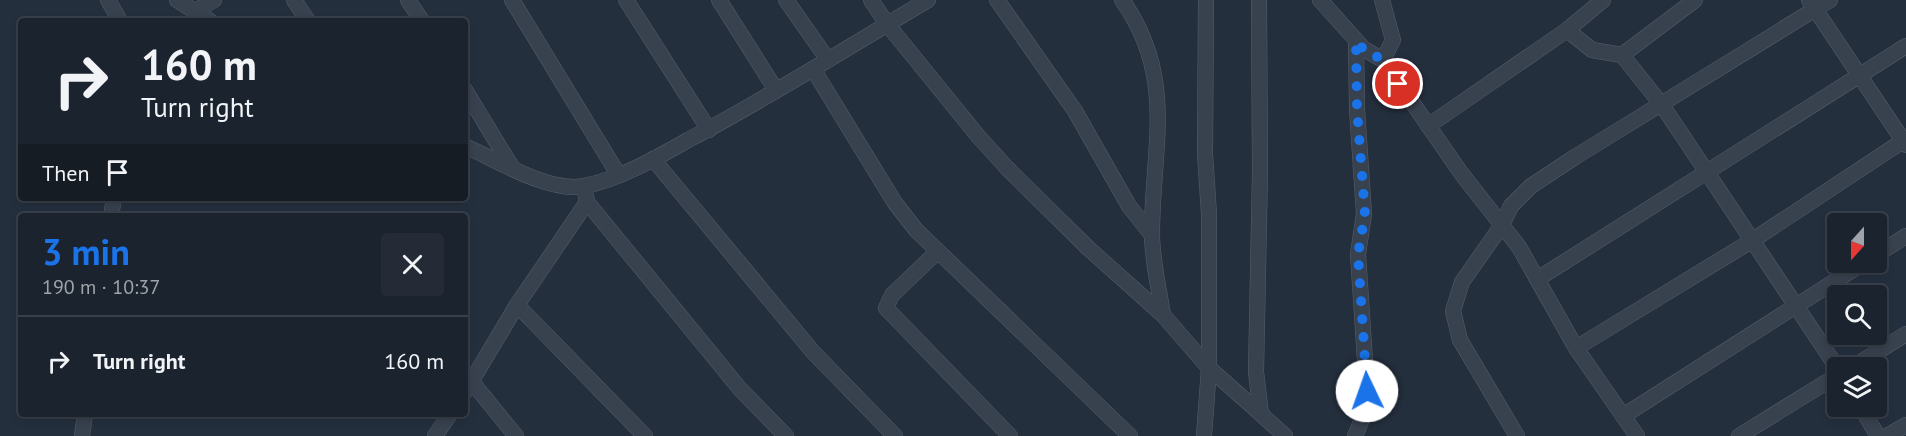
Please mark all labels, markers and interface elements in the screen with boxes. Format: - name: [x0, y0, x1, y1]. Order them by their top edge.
- text: 160 m: [141, 37, 257, 92]
- icon: right: [42, 42, 120, 120]
- pin: [1372, 58, 1423, 109]
- icon: arrive: [1381, 67, 1414, 100]
- text: Turn right: [141, 90, 254, 124]
- icon: arrive: [101, 156, 134, 189]
- text: Then: [42, 159, 89, 187]
- north arrow: [1827, 213, 1887, 273]
- map controls: [1827, 213, 1887, 417]
- text: 3 min: [42, 228, 130, 275]
- button: close: [381, 233, 444, 296]
- text: 190 m · 10:37: [42, 274, 160, 300]
- button: search: [1827, 285, 1887, 345]
- icon: right: [42, 345, 75, 378]
- text: Turn right: [93, 347, 185, 375]
- text: 160 m: [384, 347, 444, 375]
- button: layers: [1827, 357, 1887, 417]
- position arrow: [1335, 359, 1399, 423]

